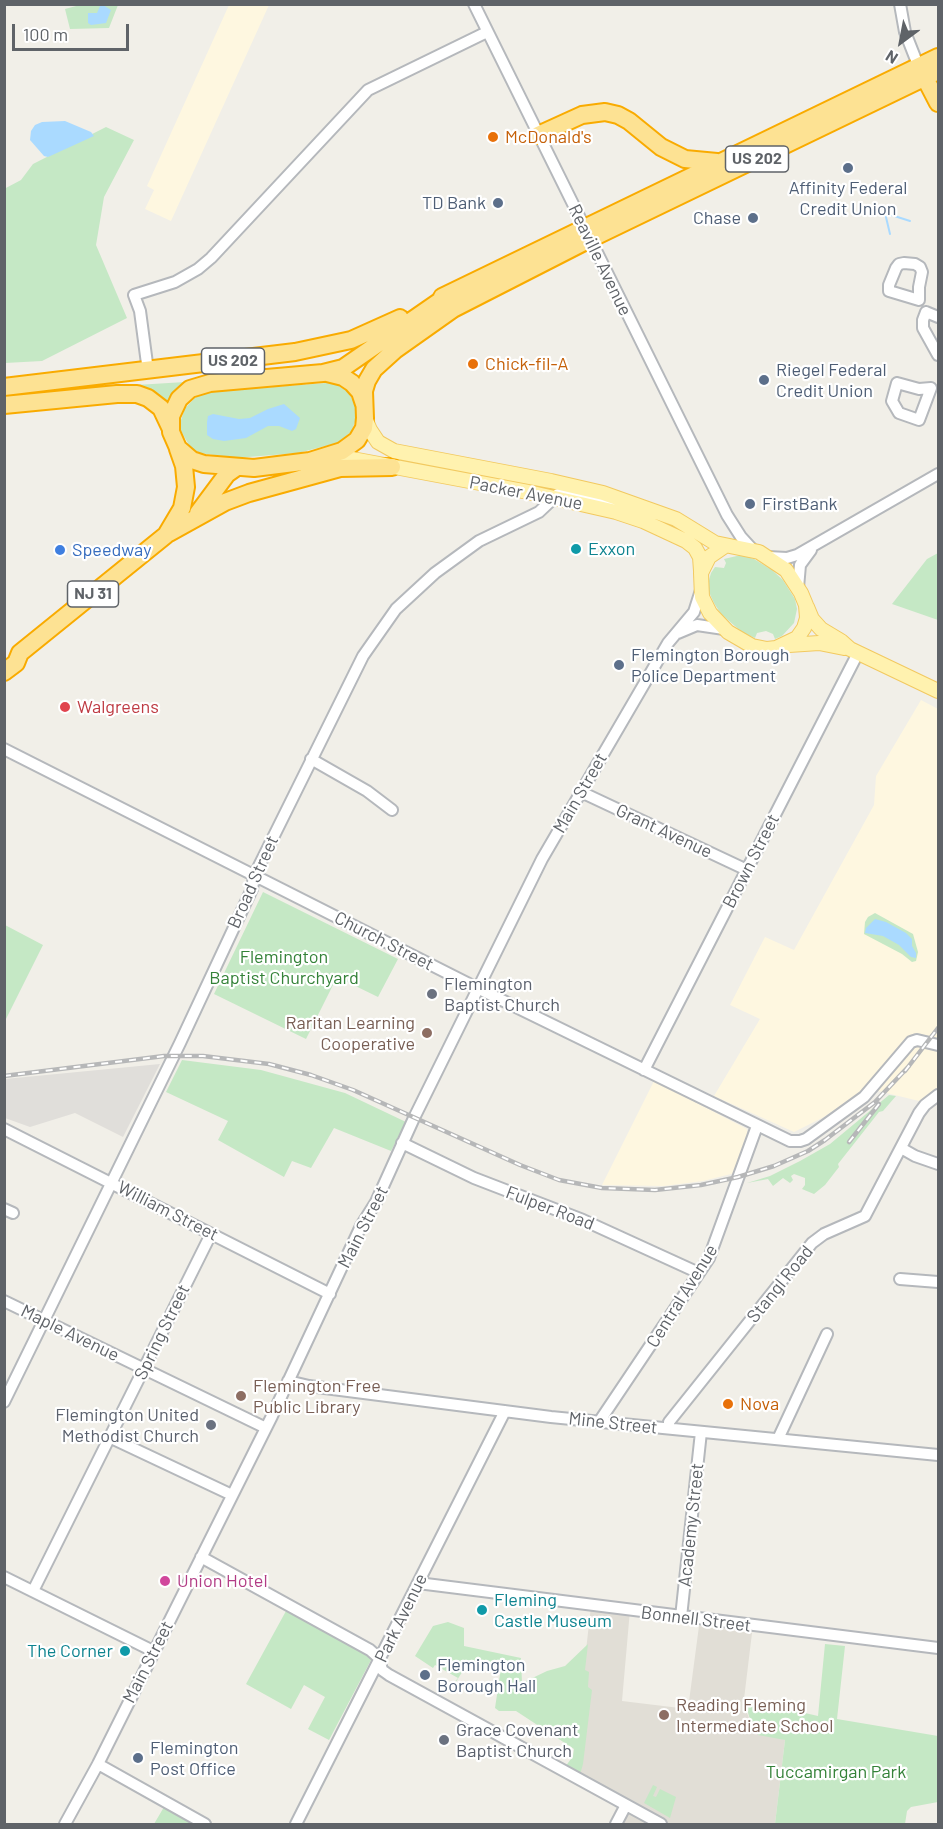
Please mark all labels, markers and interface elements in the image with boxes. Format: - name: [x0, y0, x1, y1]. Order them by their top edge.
- scale bar: [15, 12, 132, 50]
- north arrow: [871, 12, 931, 72]
- text: 100 m: [23, 23, 68, 45]
- text: N: [882, 47, 901, 69]
- place label: McDonald's: [505, 126, 592, 148]
- marker: McDonald's: [486, 130, 500, 144]
- road number: US 202: [726, 146, 789, 172]
- marker: Affinity Federal Credit Union: [841, 161, 855, 175]
- place label: Affinity Federal Credit Union: [789, 177, 907, 219]
- place label: TD Bank: [422, 192, 486, 214]
- marker: TD Bank: [491, 196, 505, 210]
- street label: Reaville Avenue: [564, 201, 636, 319]
- place label: Chase: [693, 207, 741, 229]
- marker: Chase: [746, 211, 760, 225]
- road number: US 202: [202, 348, 264, 374]
- place label: Chick-fil-A: [485, 353, 569, 375]
- marker: Chick-fil-A: [466, 357, 480, 371]
- place label: Riegel Federal Credit Union: [776, 359, 887, 401]
- marker: Riegel Federal Credit Union: [757, 373, 771, 387]
- street label: Packer Avenue: [468, 471, 584, 515]
- place label: FirstBank: [762, 493, 838, 515]
- marker: FirstBank: [743, 497, 757, 511]
- place label: Exxon: [588, 538, 635, 560]
- place label: Speedway: [72, 539, 152, 561]
- marker: Exxon: [569, 542, 583, 556]
- marker: Speedway: [53, 543, 67, 557]
- road number: NJ 31: [68, 581, 118, 607]
- place label: Flemington Borough Police Department: [631, 644, 790, 686]
- marker: Flemington Borough Police Department: [612, 658, 626, 672]
- place label: Walgreens: [77, 696, 159, 718]
- marker: Walgreens: [58, 700, 72, 714]
- street label: Main Street: [548, 749, 612, 837]
- street label: Grant Avenue: [612, 799, 716, 863]
- street label: Brown Street: [718, 810, 784, 912]
- street label: Broad Street: [223, 832, 283, 932]
- street label: Church Street: [331, 907, 437, 975]
- park label: Flemington Baptist Churchyard: [209, 946, 359, 988]
- place label: Flemington Baptist Church: [444, 973, 560, 1016]
- marker: Flemington Baptist Church: [425, 987, 439, 1001]
- place label: Raritan Learning Cooperative: [285, 1012, 415, 1054]
- marker: Raritan Learning Cooperative: [420, 1026, 434, 1040]
- street label: William Street: [114, 1176, 222, 1246]
- street label: Fulper Road: [503, 1181, 597, 1235]
- street label: Main Street: [333, 1182, 393, 1272]
- street label: Central Avenue: [642, 1240, 722, 1352]
- street label: Stangl Road: [742, 1241, 818, 1327]
- street label: Spring Street: [130, 1281, 194, 1383]
- street label: Maple Avenue: [17, 1300, 123, 1366]
- place label: Flemington Free Public Library: [253, 1375, 381, 1418]
- marker: Flemington Free Public Library: [234, 1389, 248, 1403]
- place label: Nova: [740, 1393, 779, 1415]
- marker: Nova: [721, 1397, 735, 1411]
- place label: Flemington United Methodist Church: [55, 1404, 199, 1446]
- street label: Mine Street: [567, 1408, 659, 1438]
- marker: Flemington United Methodist Church: [204, 1418, 218, 1432]
- street label: Academy Street: [674, 1462, 708, 1588]
- place label: Union Hotel: [177, 1570, 268, 1592]
- street label: Park Avenue: [370, 1570, 432, 1666]
- marker: Union Hotel: [158, 1574, 172, 1588]
- place label: Fleming Castle Museum: [494, 1589, 612, 1632]
- street label: Bonnell Street: [640, 1602, 752, 1636]
- marker: Fleming Castle Museum: [475, 1603, 489, 1617]
- street label: Main Street: [118, 1617, 178, 1707]
- place label: The Corner: [27, 1640, 113, 1662]
- marker: The Corner: [118, 1644, 132, 1658]
- place label: Flemington Borough Hall: [437, 1654, 536, 1696]
- marker: Flemington Borough Hall: [418, 1668, 432, 1682]
- place label: Reading Fleming Intermediate School: [676, 1694, 833, 1736]
- marker: Reading Fleming Intermediate School: [657, 1708, 671, 1722]
- place label: Grace Covenant Baptist Church: [456, 1719, 579, 1762]
- marker: Grace Covenant Baptist Church: [437, 1733, 451, 1747]
- place label: Flemington Post Office: [150, 1737, 239, 1780]
- marker: Flemington Post Office: [131, 1751, 145, 1765]
- park label: Tuccamirgan Park: [766, 1761, 906, 1783]

